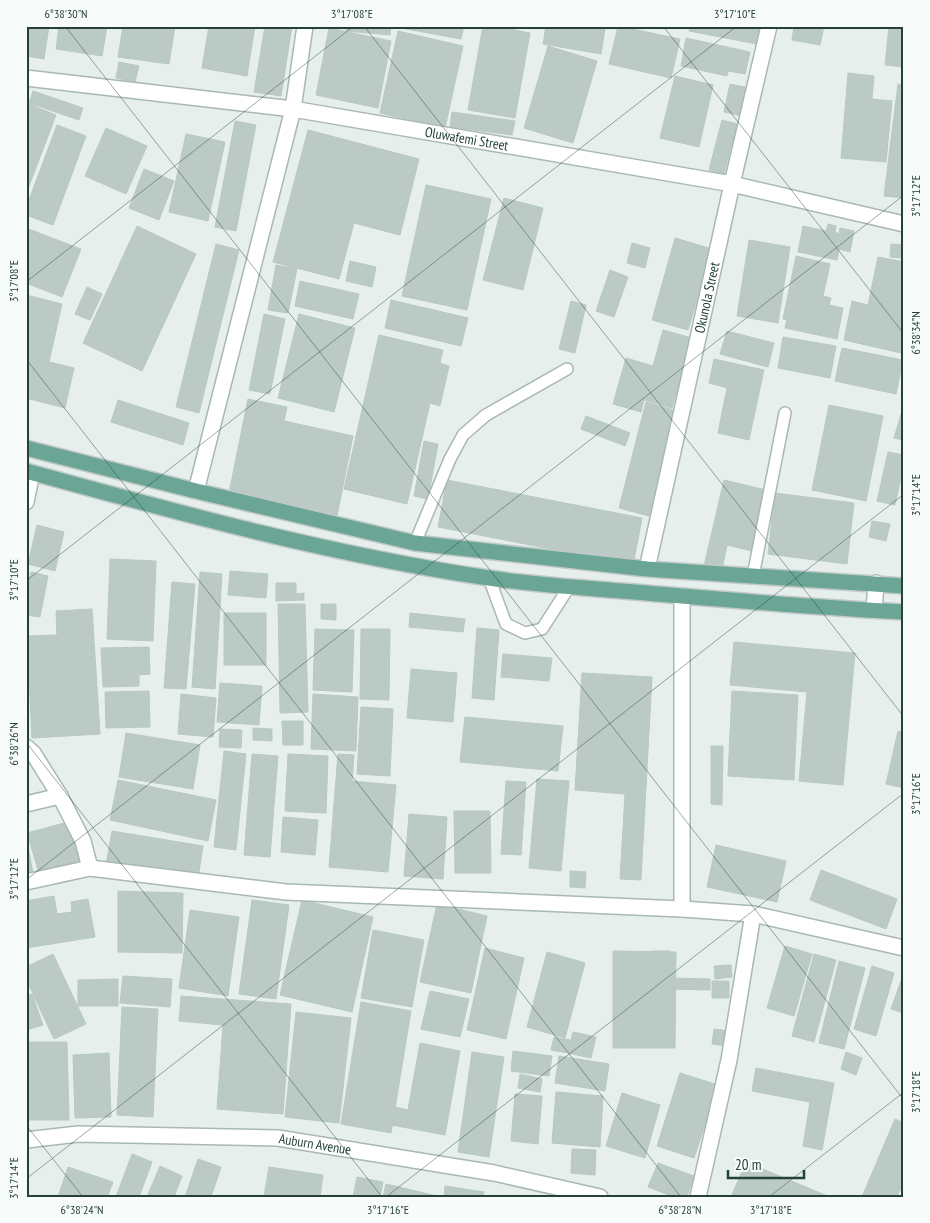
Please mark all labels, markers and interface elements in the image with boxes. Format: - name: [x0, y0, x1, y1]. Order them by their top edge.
- text: 6°38'30"N: [44, 6, 88, 21]
- text: 3°17'08"E: [331, 6, 373, 21]
- text: 3°17'10"E: [714, 6, 756, 21]
- street label: Oluwafemi Street: [424, 123, 510, 155]
- text: 3°17'12"E: [908, 175, 923, 217]
- text: 3°17'08"E: [6, 260, 21, 302]
- street label: Okunola Street: [690, 260, 724, 335]
- text: 6°38'34"N: [908, 311, 923, 355]
- text: 3°17'14"E: [908, 474, 923, 516]
- text: 3°17'10"E: [6, 559, 21, 601]
- text: 6°38'26"N: [6, 722, 21, 766]
- text: 3°17'16"E: [908, 773, 923, 815]
- text: 3°17'12"E: [6, 858, 21, 900]
- text: 3°17'18"E: [908, 1071, 923, 1113]
- street label: Auburn Avenue: [278, 1129, 353, 1159]
- scale bar: [728, 1148, 804, 1180]
- text: 20 m: [735, 1155, 761, 1174]
- text: 3°17'14"E: [6, 1157, 21, 1199]
- text: 6°38'24"N: [60, 1202, 104, 1217]
- text: 3°17'16"E: [367, 1202, 409, 1217]
- text: 6°38'28"N: [658, 1202, 702, 1217]
- text: 3°17'18"E: [750, 1202, 792, 1217]

